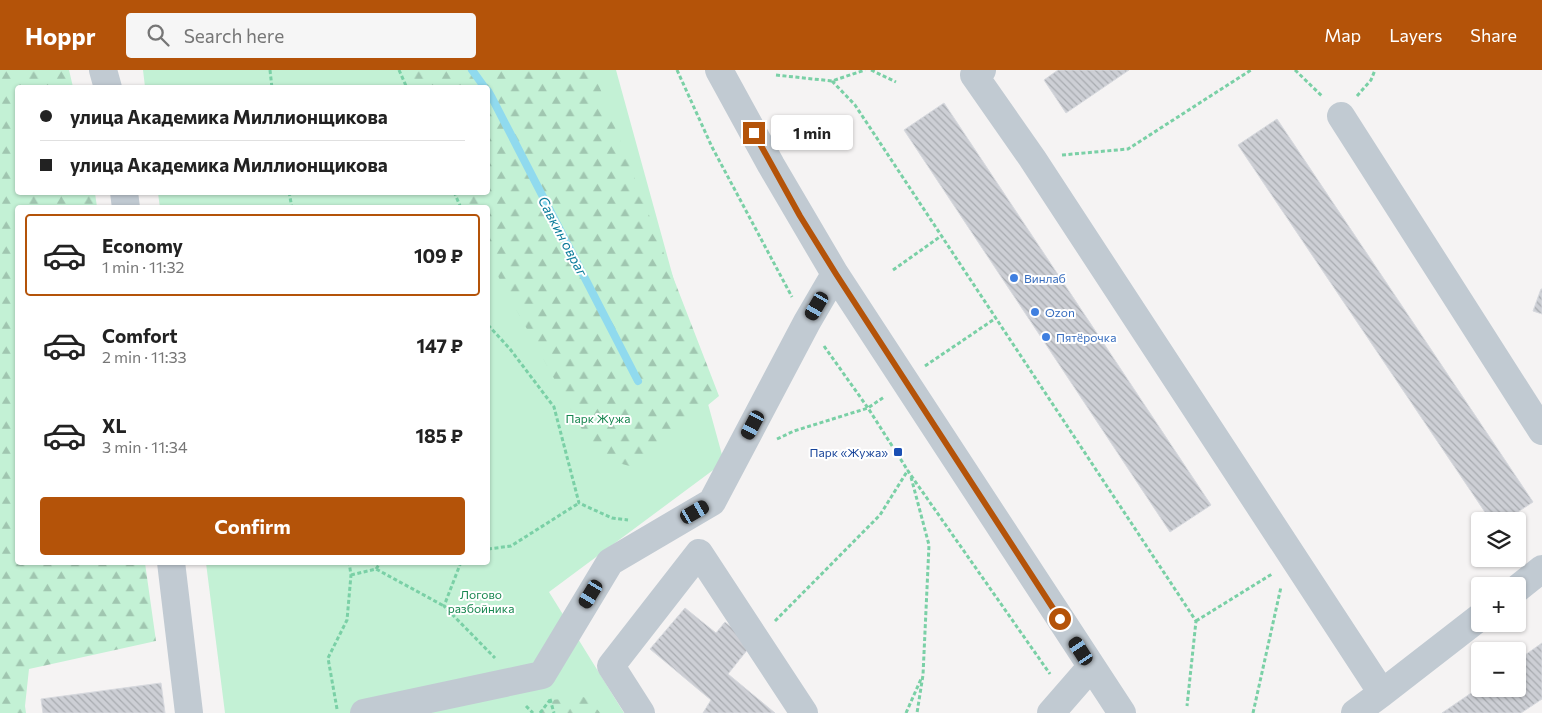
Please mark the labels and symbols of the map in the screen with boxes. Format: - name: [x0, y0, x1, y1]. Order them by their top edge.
- callout: 1 min: [772, 116, 854, 150]
- route end: [743, 122, 765, 144]
- water label: Савкин овраг: [535, 193, 592, 280]
- place label: Винлаб: [1024, 271, 1066, 285]
- marker: Винлаб: [1008, 272, 1020, 284]
- car: [803, 289, 830, 323]
- place label: Ozon: [1045, 305, 1075, 319]
- marker: Ozon: [1029, 306, 1041, 318]
- place label: Пятёрочка: [1056, 330, 1116, 344]
- marker: Пятёрочка: [1040, 331, 1052, 343]
- car: [739, 408, 766, 442]
- park label: Парк Жужа: [566, 411, 630, 425]
- place label: Парк «Жужа»: [810, 445, 888, 459]
- marker: Парк «Жужа»: [892, 446, 904, 458]
- car: [678, 498, 711, 526]
- car: [576, 577, 605, 611]
- park label: Логово разбойника: [448, 587, 514, 615]
- route start: [1049, 608, 1071, 630]
- car: [1066, 634, 1095, 668]

